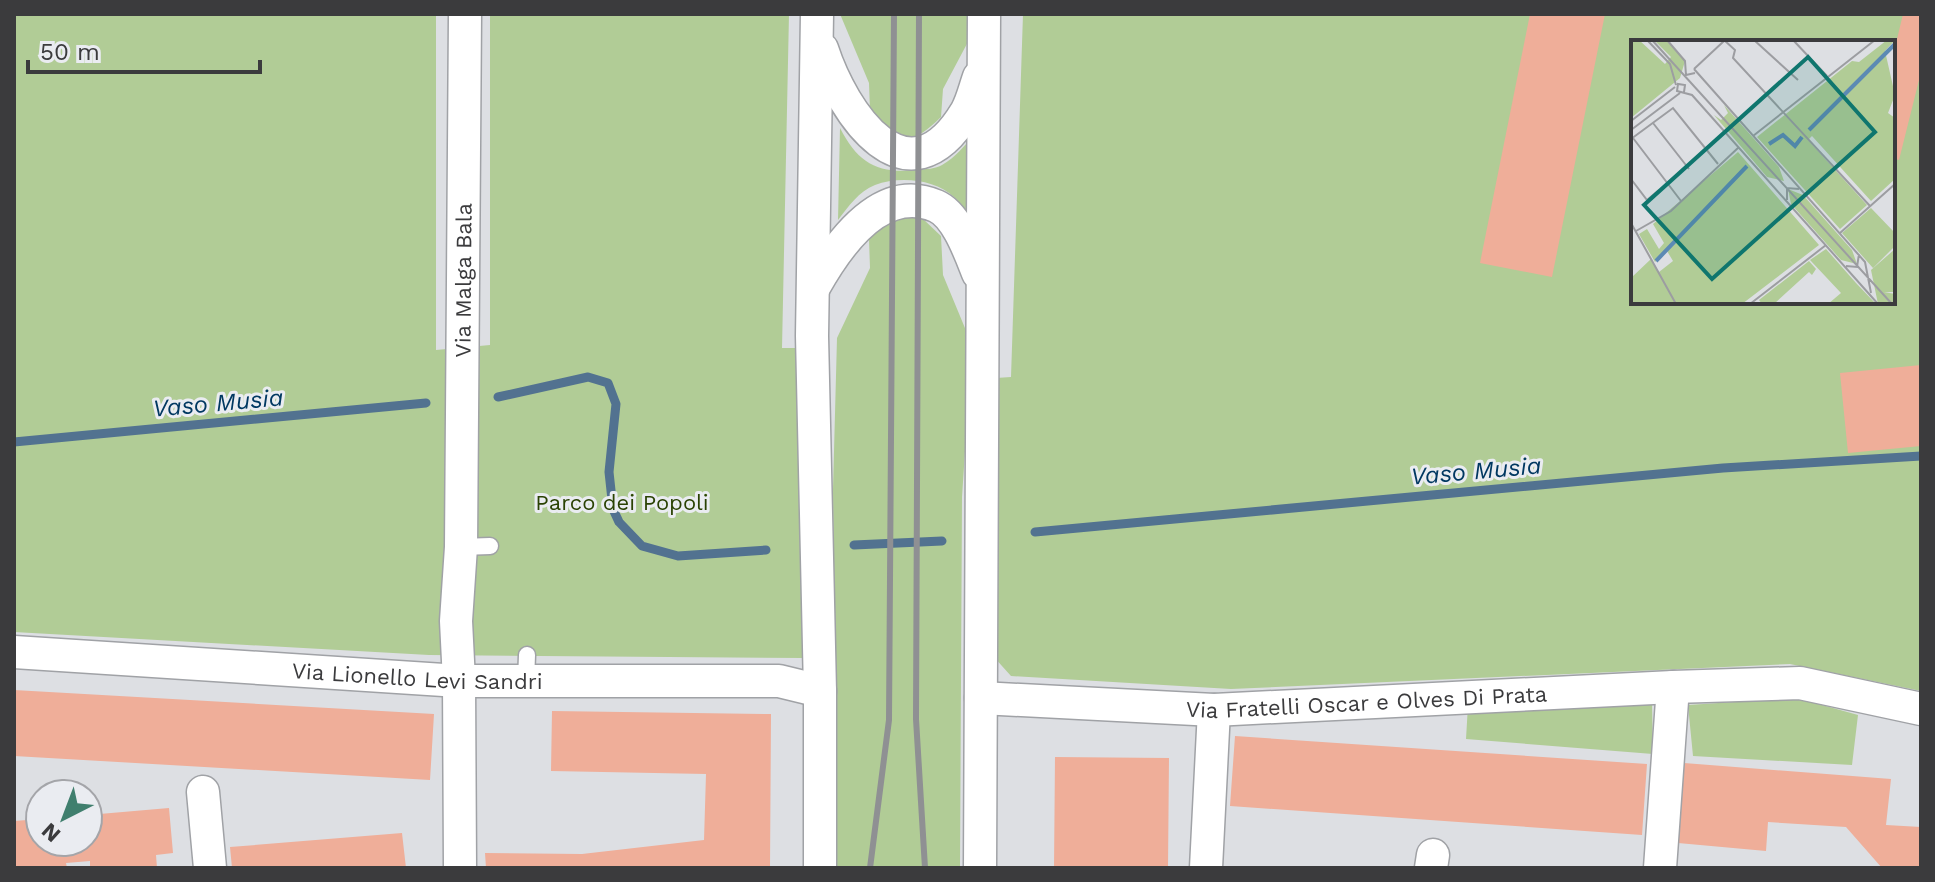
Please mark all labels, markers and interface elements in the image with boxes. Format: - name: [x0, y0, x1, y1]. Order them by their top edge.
- scale bar: [28, 24, 260, 74]
- text: 50 m: [40, 38, 100, 66]
- inset map: [1631, 40, 1895, 304]
- street label: Via Malga Bala: [450, 203, 477, 358]
- water label: Vaso Musia: [152, 383, 285, 423]
- water label: Vaso Musia: [1410, 451, 1543, 491]
- park label: Parco dei Popoli: [535, 490, 709, 515]
- street label: Via Lionello Levi Sandri: [291, 658, 543, 694]
- street label: Via Fratelli Oscar e Olves Di Prata: [1185, 681, 1548, 723]
- north arrow: [24, 778, 104, 858]
- text: N: [37, 818, 65, 847]

